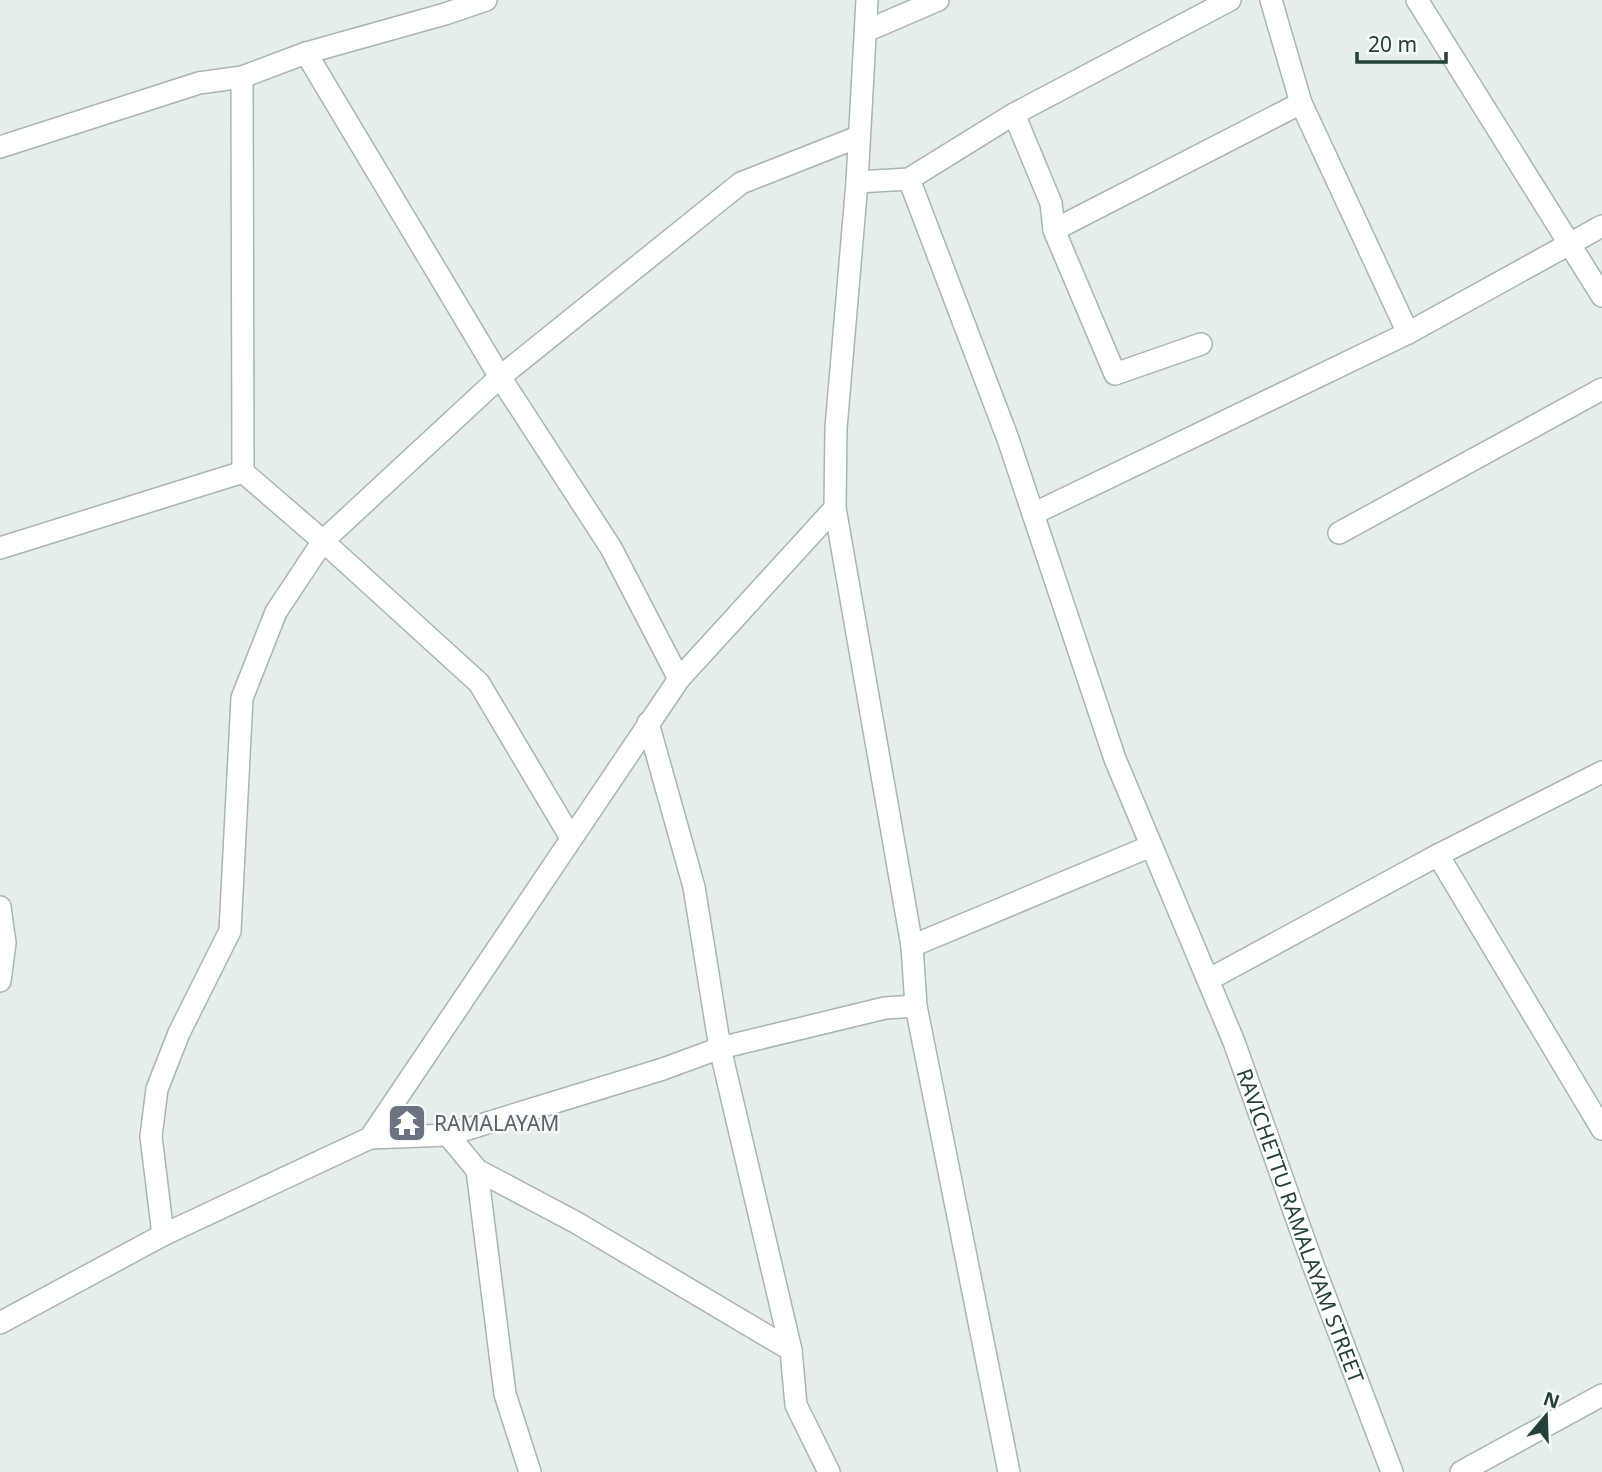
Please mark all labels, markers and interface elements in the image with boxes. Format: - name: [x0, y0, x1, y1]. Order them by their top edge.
- scale bar: [1357, 21, 1446, 65]
- text: 20 m: [1368, 30, 1417, 58]
- street label: RAVICHETTU RAMALAYAM STREET: [1231, 1065, 1371, 1387]
- temple icon: RAMALAYAM: [386, 1102, 428, 1144]
- place label: RAMALAYAM: [434, 1109, 559, 1137]
- north arrow: [1511, 1381, 1581, 1451]
- text: N: [1540, 1385, 1563, 1415]

